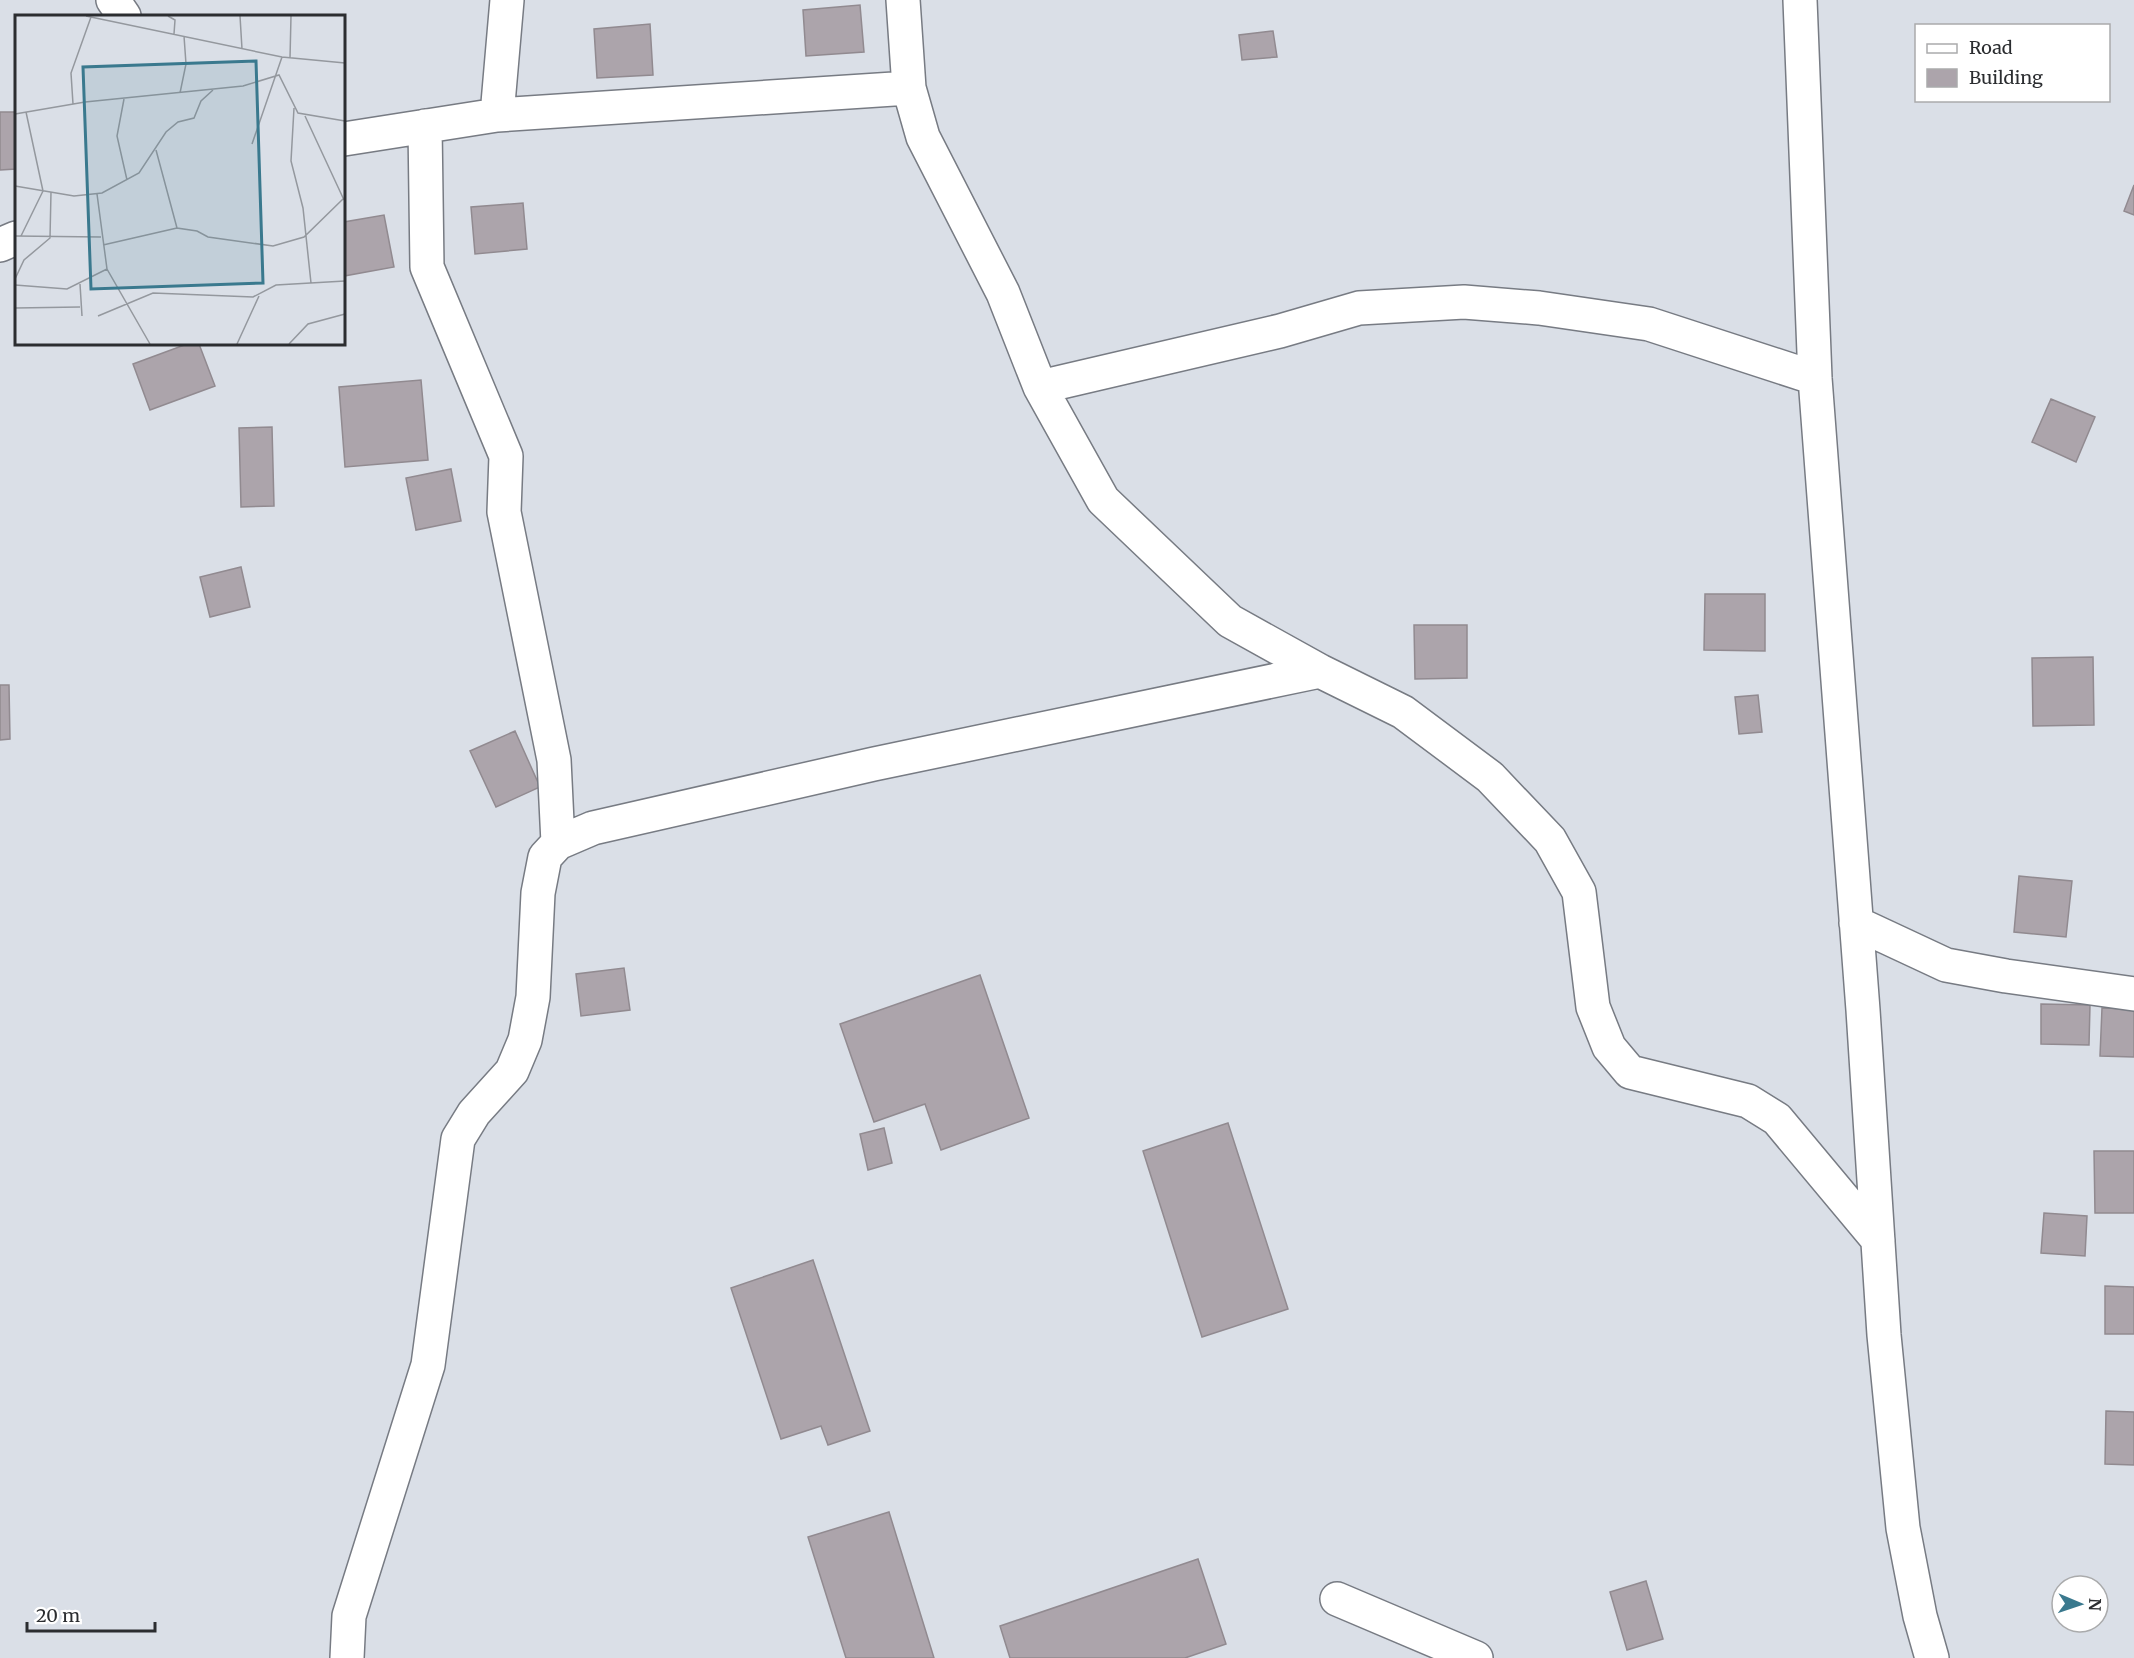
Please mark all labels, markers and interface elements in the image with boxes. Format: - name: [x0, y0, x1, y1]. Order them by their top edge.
- inset map: [15, 15, 345, 345]
- legend: [1915, 24, 2110, 102]
- text: Road: [1969, 36, 2013, 59]
- text: Building: [1969, 66, 2043, 89]
- north arrow: [2050, 1574, 2110, 1634]
- scale bar: [27, 1595, 154, 1633]
- text: N: [2085, 1598, 2105, 1612]
- text: 20 m: [36, 1604, 80, 1627]

